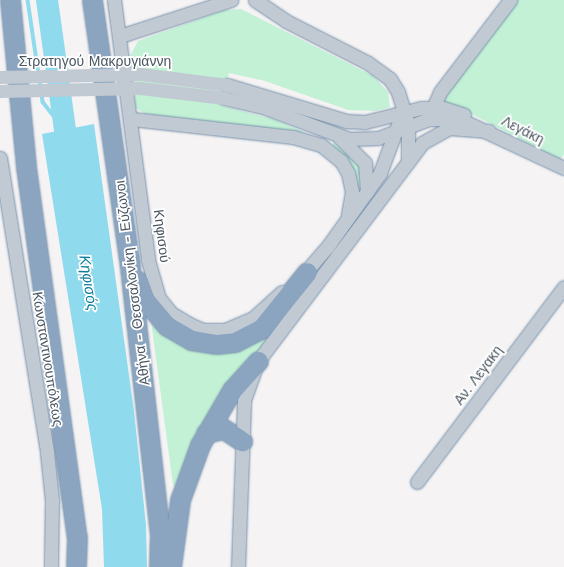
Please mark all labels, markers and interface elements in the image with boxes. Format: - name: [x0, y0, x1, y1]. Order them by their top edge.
- street label: Στρατηγού Μακρυγιάννη: [19, 53, 171, 69]
- street label: Λεγάκη: [499, 112, 547, 148]
- street label: Αθήνα - Θεσσαλονίκη - Εύζωνοι: [111, 180, 153, 386]
- street label: Κηφισού: [150, 208, 174, 264]
- water label: Κηφισός: [75, 254, 101, 312]
- street label: Κωνσταντινουπόλεως: [29, 291, 67, 427]
- street label: Αν. Λεγακη: [450, 342, 506, 408]

